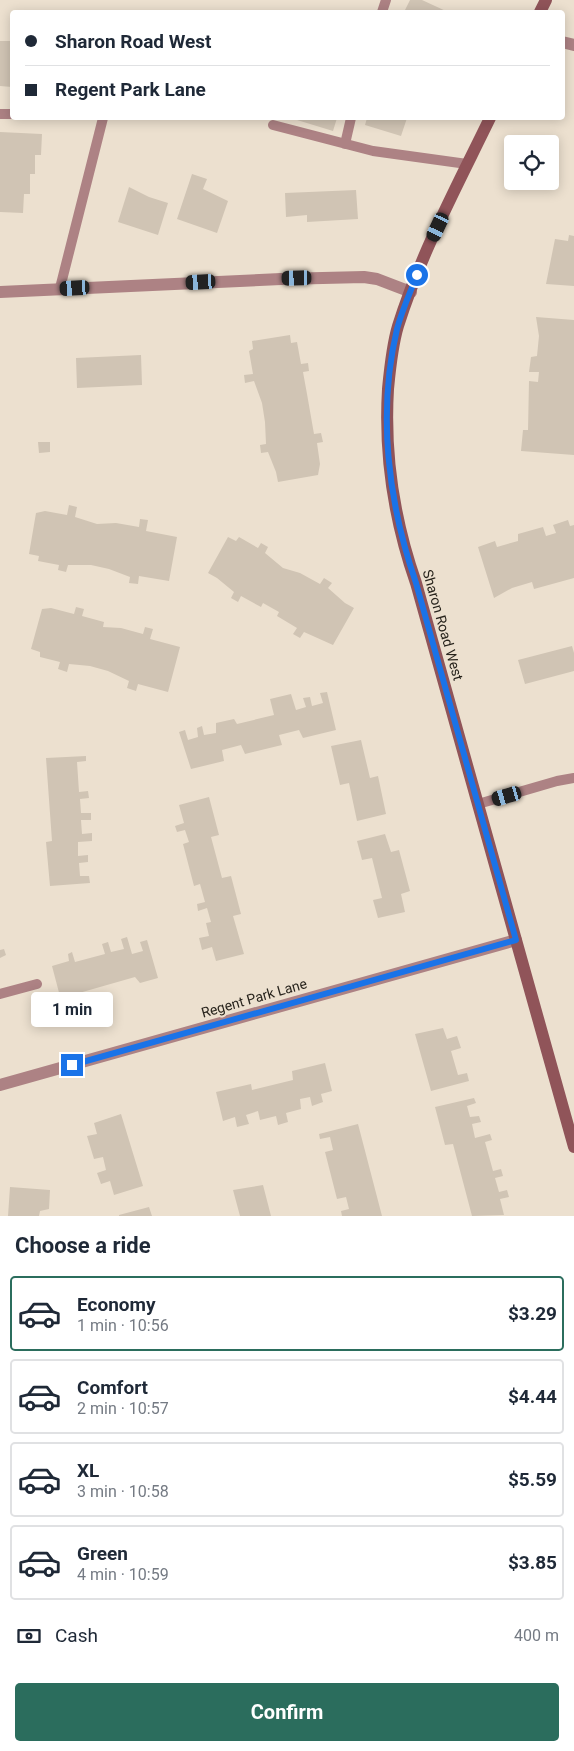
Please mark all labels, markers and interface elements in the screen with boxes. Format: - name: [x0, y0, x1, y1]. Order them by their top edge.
- text: Sharon Road West: [55, 30, 212, 53]
- text: Regent Park Lane: [55, 78, 206, 101]
- map controls: [504, 135, 559, 190]
- button: locate: [504, 135, 559, 190]
- car: [424, 210, 451, 244]
- route start: [406, 264, 428, 286]
- car: [281, 270, 312, 286]
- car: [185, 274, 216, 290]
- car: [59, 280, 90, 296]
- street label: Sharon Road West: [420, 568, 467, 683]
- car: [490, 785, 523, 807]
- street label: Regent Park Lane: [199, 975, 309, 1021]
- callout: 1 min: [31, 992, 113, 1028]
- text: 1 min: [52, 1000, 92, 1019]
- route end: [61, 1054, 83, 1076]
- text: Choose a ride: [15, 1233, 151, 1258]
- icon: car: [17, 1291, 62, 1336]
- text: Economy: [77, 1293, 156, 1316]
- text: $3.29: [508, 1302, 557, 1325]
- text: 1 min · 10:56: [77, 1316, 169, 1335]
- icon: car: [17, 1374, 62, 1419]
- text: Comfort: [77, 1376, 148, 1399]
- text: $4.44: [508, 1385, 557, 1408]
- text: 2 min · 10:57: [77, 1399, 169, 1418]
- icon: car: [17, 1457, 62, 1502]
- text: XL: [77, 1459, 99, 1482]
- text: $5.59: [508, 1468, 557, 1491]
- text: 3 min · 10:58: [77, 1482, 169, 1501]
- icon: car: [17, 1540, 62, 1585]
- text: Green: [77, 1542, 128, 1565]
- text: $3.85: [508, 1551, 557, 1574]
- text: 4 min · 10:59: [77, 1565, 169, 1584]
- icon: cash: [15, 1622, 43, 1650]
- text: Cash: [55, 1624, 98, 1647]
- text: 400 m: [514, 1626, 559, 1645]
- button: Confirm: [15, 1683, 559, 1741]

